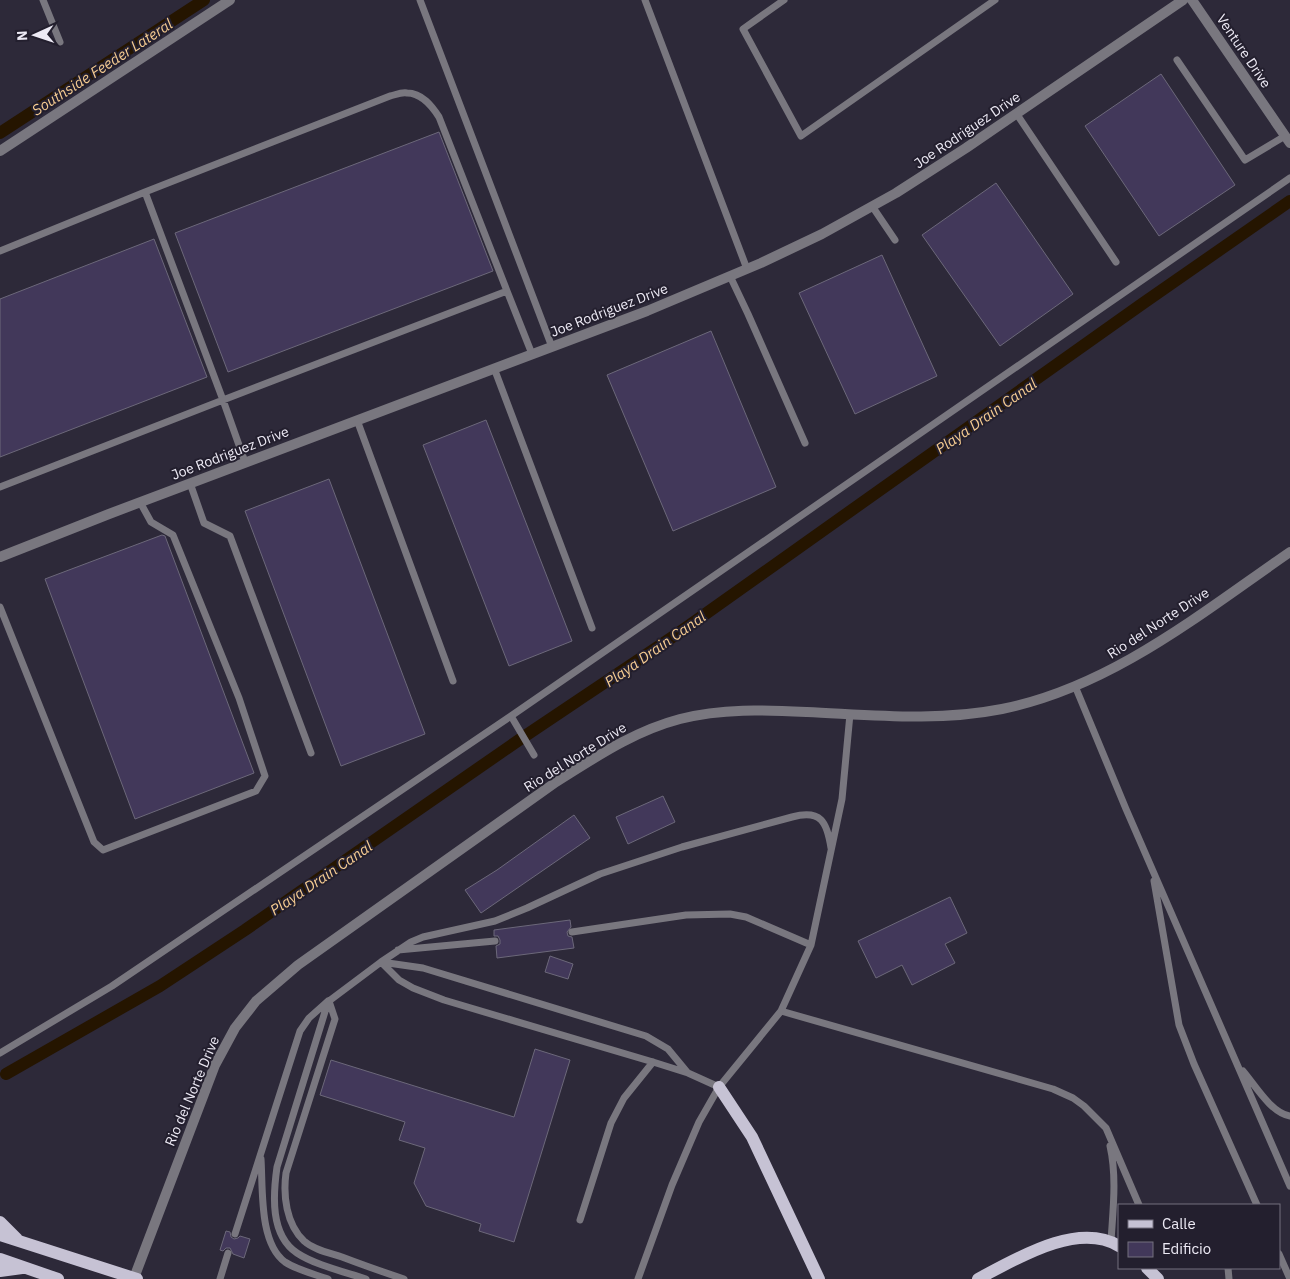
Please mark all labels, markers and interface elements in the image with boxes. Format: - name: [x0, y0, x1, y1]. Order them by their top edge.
- north arrow: [10, 10, 60, 60]
- street label: Venture Drive: [1213, 11, 1275, 92]
- water label: Southside Feeder Lateral: [28, 14, 176, 120]
- text: N: [13, 30, 31, 41]
- street label: Joe Rodriguez Drive: [910, 88, 1024, 172]
- street label: Joe Rodriguez Drive: [548, 279, 671, 341]
- water label: Playa Drain Canal: [932, 374, 1040, 458]
- street label: Joe Rodriguez Drive: [169, 422, 292, 484]
- street label: Rio del Norte Drive: [1104, 583, 1213, 663]
- water label: Playa Drain Canal: [601, 607, 709, 691]
- street label: Rio del Norte Drive: [520, 718, 630, 796]
- water label: Playa Drain Canal: [266, 837, 376, 919]
- street label: Rio del Norte Drive: [161, 1033, 223, 1149]
- legend: [1118, 1204, 1280, 1269]
- text: Calle: [1162, 1214, 1196, 1233]
- text: Edificio: [1162, 1239, 1211, 1258]

